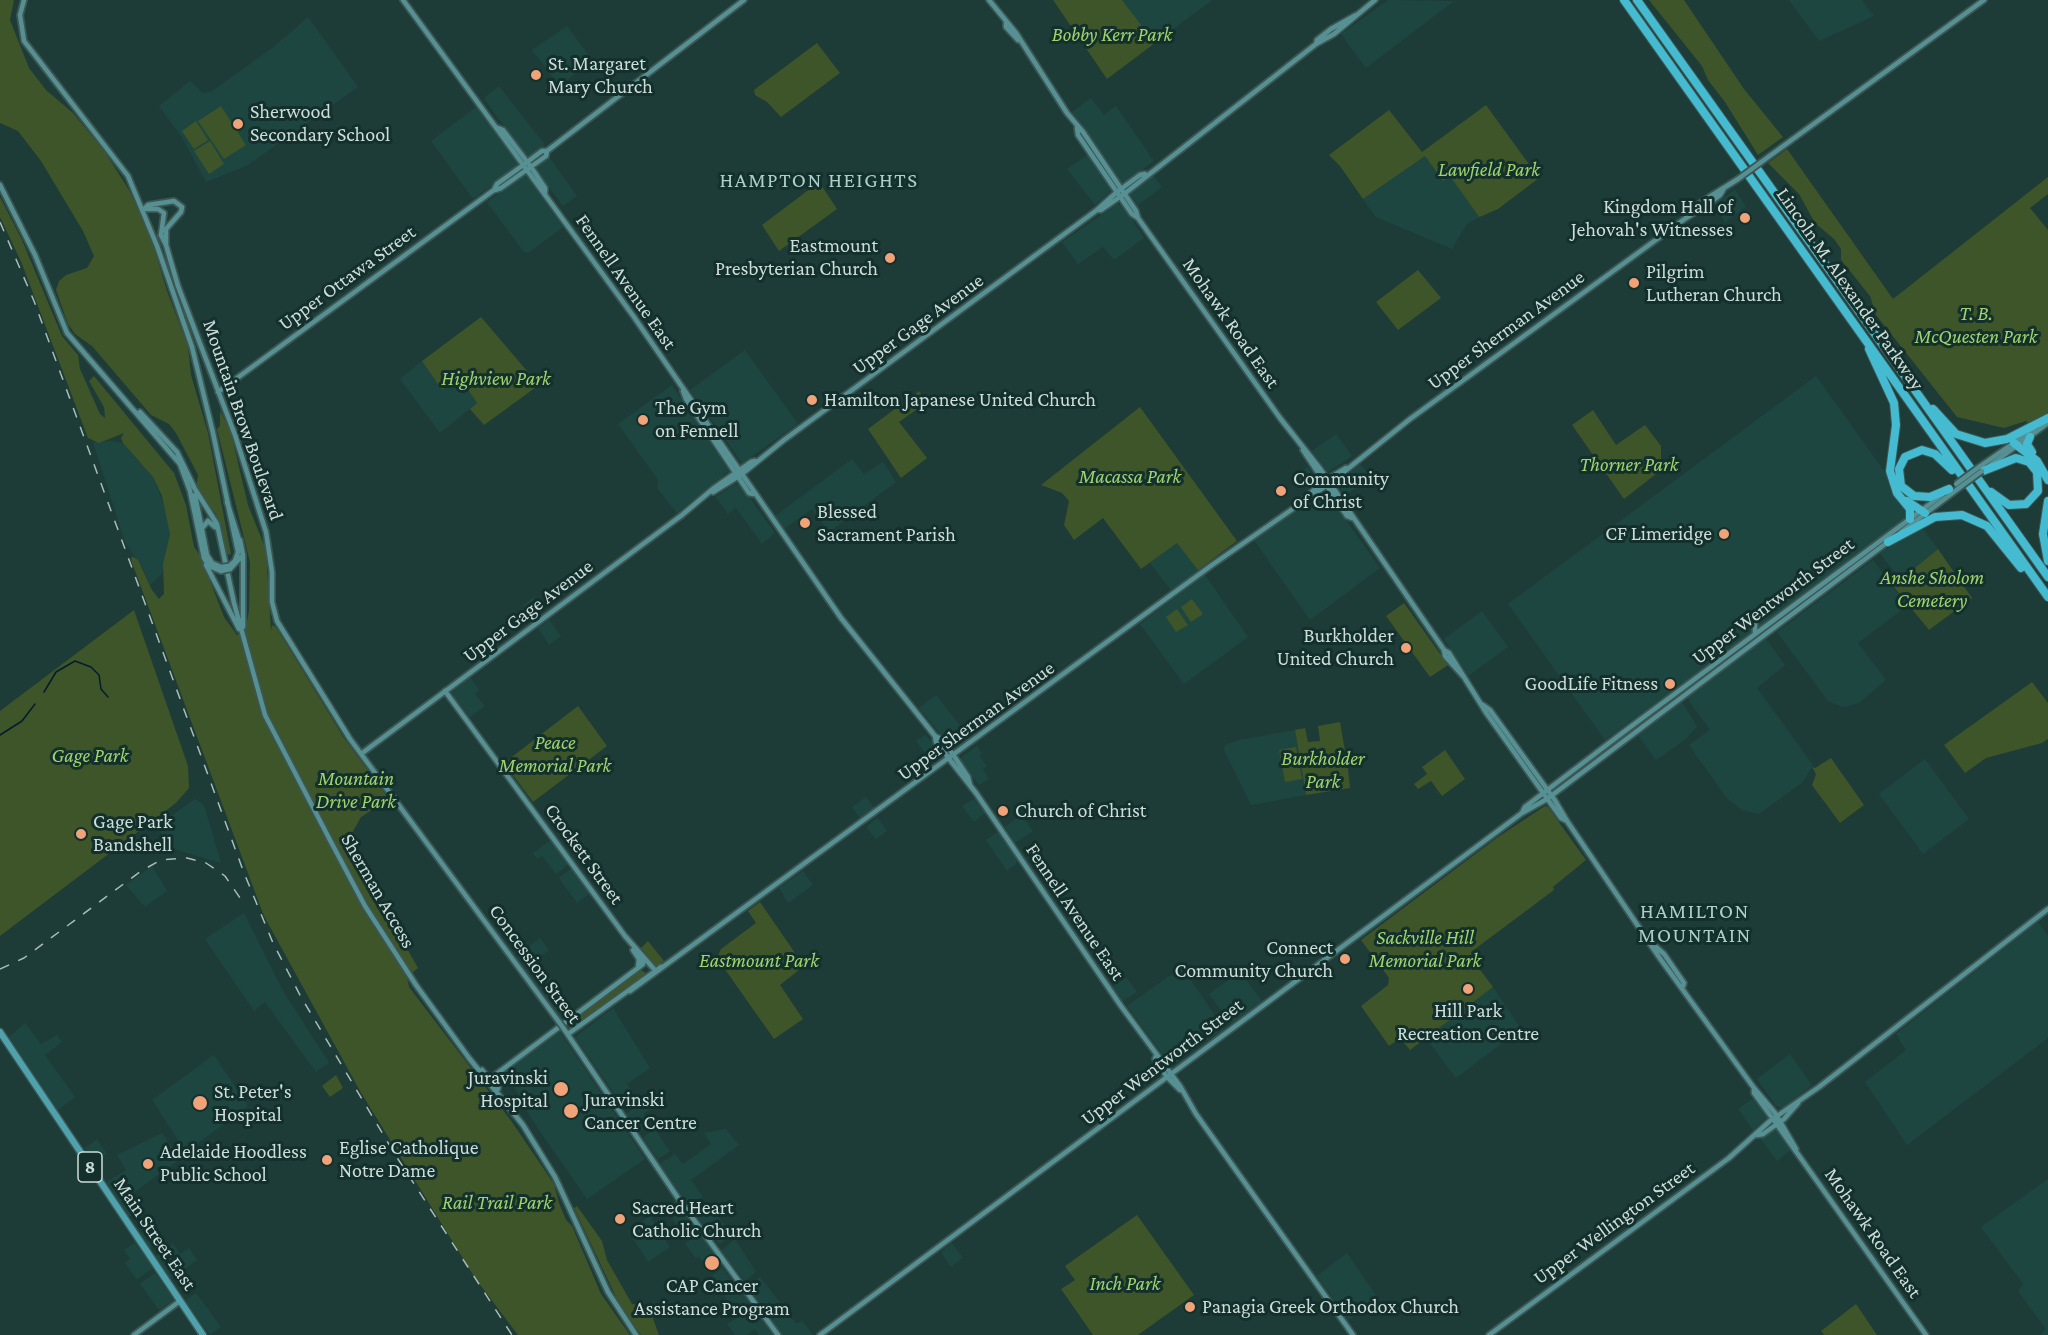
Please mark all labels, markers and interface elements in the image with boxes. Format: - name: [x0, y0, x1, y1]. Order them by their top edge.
- park label: Bobby Kerr Park: [1052, 23, 1172, 47]
- place label: St. Margaret Mary Church: [548, 52, 653, 99]
- marker: St. Margaret Mary Church: [529, 68, 543, 82]
- place label: Sherwood Secondary School: [250, 100, 390, 147]
- marker: Sherwood Secondary School: [231, 117, 245, 131]
- park label: Lawfield Park: [1438, 158, 1540, 182]
- district label: HAMPTON HEIGHTS: [719, 168, 919, 194]
- street label: Lincoln M. Alexander Parkway: [1771, 183, 1929, 395]
- place label: Kingdom Hall of Jehovah's Witnesses: [1571, 195, 1733, 242]
- street label: Fennell Avenue East: [570, 210, 682, 354]
- marker: Kingdom Hall of Jehovah's Witnesses: [1738, 211, 1752, 225]
- street label: Upper Ottawa Street: [274, 220, 420, 336]
- place label: Eastmount Presbyterian Church: [715, 234, 878, 281]
- marker: Eastmount Presbyterian Church: [883, 251, 897, 265]
- street label: Mohawk Road East: [1177, 253, 1285, 393]
- place label: Pilgrim Lutheran Church: [1646, 260, 1782, 307]
- street label: Upper Sherman Avenue: [1423, 265, 1589, 395]
- street label: Upper Gage Avenue: [848, 268, 988, 380]
- marker: Pilgrim Lutheran Church: [1627, 276, 1641, 290]
- park label: T. B. McQuesten Park: [1915, 302, 2037, 349]
- street label: Mountain Brow Boulevard: [197, 317, 289, 523]
- park label: Highview Park: [441, 367, 551, 391]
- place label: Hamilton Japanese United Church: [824, 388, 1096, 412]
- marker: Hamilton Japanese United Church: [805, 393, 819, 407]
- place label: The Gym on Fennell: [655, 396, 738, 443]
- marker: The Gym on Fennell: [636, 413, 650, 427]
- park label: Thorner Park: [1579, 453, 1679, 477]
- park label: Macassa Park: [1079, 465, 1181, 489]
- place label: Community of Christ: [1293, 467, 1389, 514]
- marker: Community of Christ: [1274, 484, 1288, 498]
- place label: Blessed Sacrament Parish: [817, 500, 956, 547]
- marker: Blessed Sacrament Parish: [798, 516, 812, 530]
- place label: CF Limeridge: [1605, 522, 1712, 546]
- marker: CF Limeridge: [1717, 527, 1731, 541]
- street label: Upper Wentworth Street: [1687, 532, 1859, 670]
- street label: Upper Gage Avenue: [458, 554, 598, 668]
- park label: Anshe Sholom Cemetery: [1880, 566, 1984, 613]
- place label: Burkholder United Church: [1277, 624, 1394, 671]
- marker: Burkholder United Church: [1399, 641, 1413, 655]
- street label: Upper Sherman Avenue: [893, 656, 1059, 786]
- place label: GoodLife Fitness: [1525, 672, 1658, 696]
- marker: GoodLife Fitness: [1663, 677, 1677, 691]
- park label: Peace Memorial Park: [499, 731, 611, 778]
- park label: Gage Park: [52, 744, 128, 768]
- park label: Burkholder Park: [1281, 747, 1365, 794]
- park label: Mountain Drive Park: [316, 767, 396, 814]
- street label: Crockett Street: [539, 799, 629, 909]
- place label: Church of Christ: [1015, 799, 1146, 823]
- marker: Church of Christ: [996, 804, 1010, 818]
- place label: Gage Park Bandshell: [93, 810, 173, 857]
- marker: Gage Park Bandshell: [74, 827, 88, 841]
- street label: Sherman Access: [336, 830, 420, 952]
- street label: Fennell Avenue East: [1020, 839, 1130, 985]
- district label: HAMILTON MOUNTAIN: [1638, 899, 1752, 949]
- street label: Concession Street: [484, 900, 586, 1028]
- park label: Sackville Hill Memorial Park: [1369, 926, 1481, 973]
- place label: Connect Community Church: [1174, 936, 1333, 983]
- park label: Eastmount Park: [699, 949, 819, 973]
- marker: Connect Community Church: [1338, 952, 1352, 966]
- marker: Hill Park Recreation Centre: [1461, 982, 1475, 996]
- street label: Upper Wentworth Street: [1076, 993, 1248, 1131]
- place label: Hill Park Recreation Centre: [1397, 999, 1539, 1046]
- place label: Juravinski Hospital: [468, 1066, 548, 1113]
- place label: St. Peter's Hospital: [214, 1080, 292, 1127]
- marker: Juravinski Hospital: [552, 1080, 570, 1098]
- place label: Juravinski Cancer Centre: [584, 1088, 697, 1135]
- marker: St. Peter's Hospital: [191, 1094, 209, 1112]
- marker: Juravinski Cancer Centre: [562, 1102, 580, 1120]
- place label: Eglise Catholique Notre Dame: [339, 1136, 479, 1183]
- place label: Adelaide Hoodless Public School: [160, 1140, 307, 1187]
- road number: 8: [78, 1152, 102, 1182]
- marker: Eglise Catholique Notre Dame: [320, 1153, 334, 1167]
- street label: Upper Wellington Street: [1529, 1156, 1699, 1290]
- marker: Adelaide Hoodless Public School: [141, 1157, 155, 1171]
- street label: Mohawk Road East: [1819, 1163, 1927, 1303]
- street label: Main Street East: [108, 1173, 202, 1295]
- park label: Rail Trail Park: [442, 1191, 552, 1215]
- place label: Sacred Heart Catholic Church: [632, 1196, 762, 1243]
- marker: Sacred Heart Catholic Church: [613, 1212, 627, 1226]
- marker: CAP Cancer Assistance Program: [703, 1254, 721, 1272]
- park label: Inch Park: [1089, 1272, 1161, 1296]
- place label: CAP Cancer Assistance Program: [634, 1274, 790, 1321]
- place label: Panagia Greek Orthodox Church: [1202, 1295, 1459, 1319]
- marker: Panagia Greek Orthodox Church: [1183, 1300, 1197, 1314]

